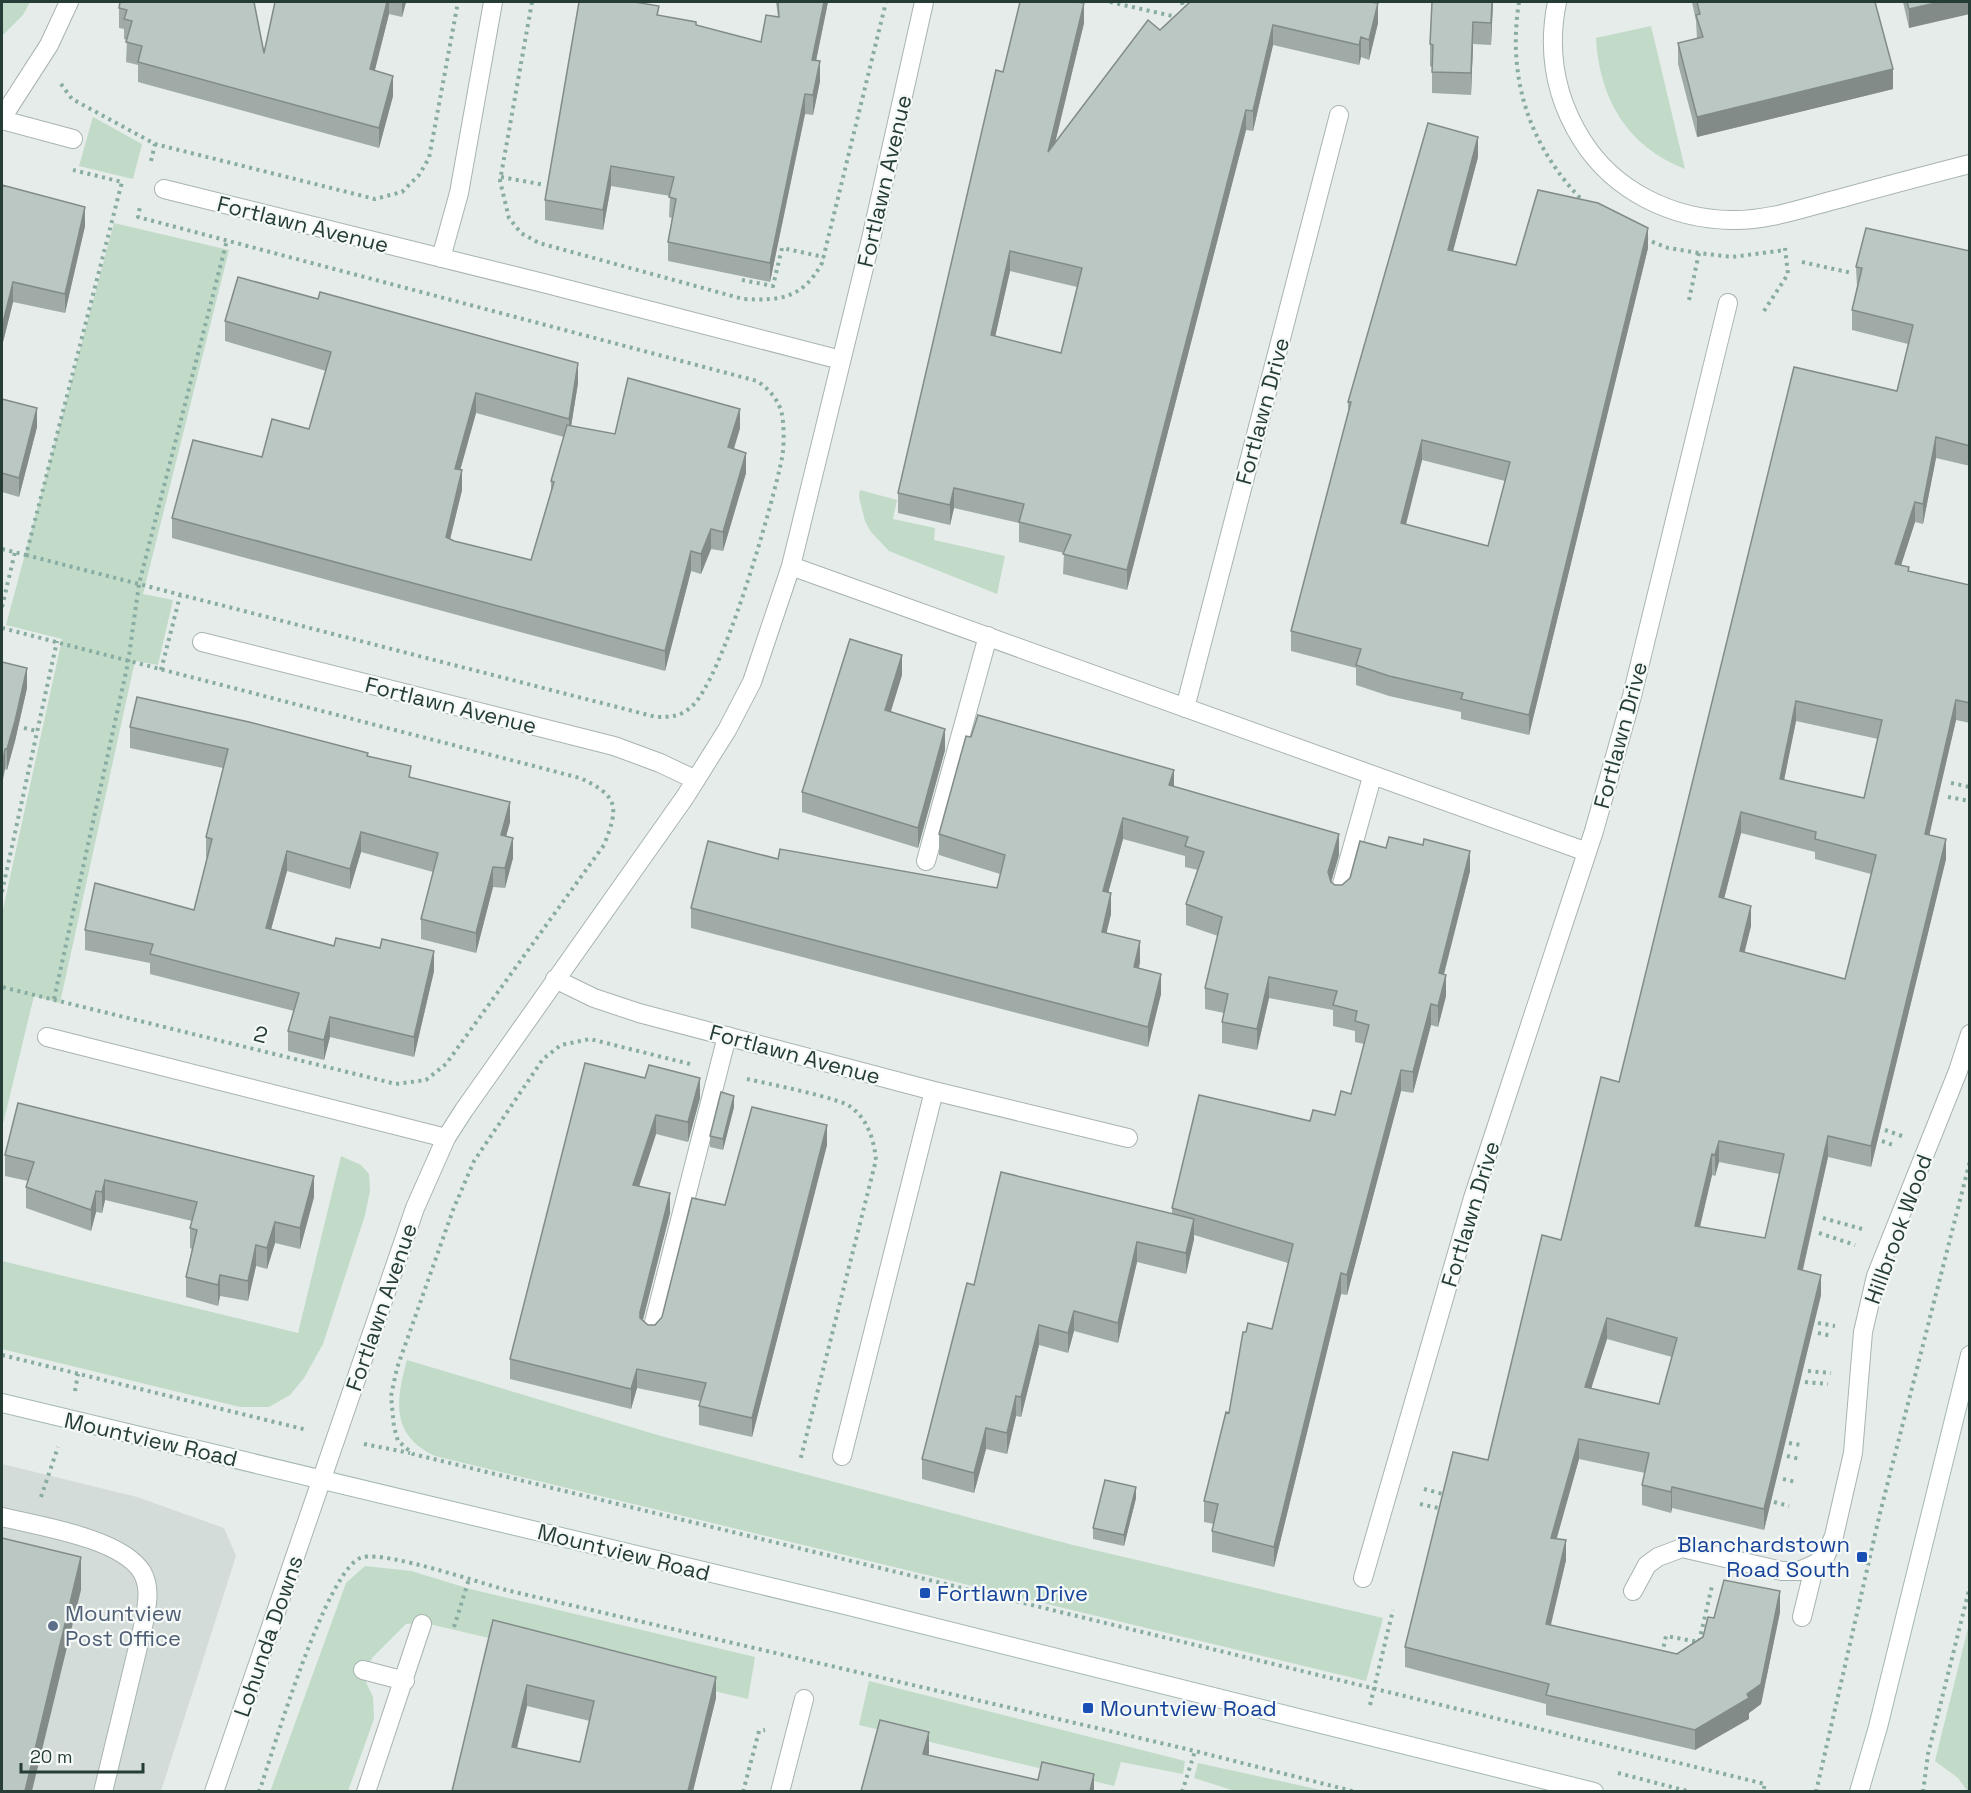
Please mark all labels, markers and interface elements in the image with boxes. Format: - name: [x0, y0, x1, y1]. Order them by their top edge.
- street label: Fortlawn Avenue: [851, 92, 917, 270]
- street label: Fortlawn Avenue: [214, 189, 392, 259]
- street label: Fortlawn Drive: [1229, 334, 1295, 488]
- street label: Fortlawn Drive: [1587, 658, 1653, 812]
- street label: Fortlawn Avenue: [362, 670, 540, 740]
- street label: Fortlawn Avenue: [706, 1018, 884, 1090]
- street label: 2: [251, 1019, 271, 1049]
- street label: Fortlawn Drive: [1435, 1138, 1505, 1290]
- street label: Hillbrook Wood: [1858, 1150, 1938, 1308]
- street label: Fortlawn Avenue: [339, 1219, 423, 1395]
- street label: Mountview Road: [62, 1405, 240, 1473]
- street label: Mountview Road: [535, 1517, 713, 1587]
- place label: Blanchardstown Road South: [1677, 1530, 1850, 1583]
- marker: Blanchardstown Road South: [1855, 1550, 1869, 1564]
- street label: Lohunda Downs: [227, 1552, 309, 1720]
- place label: Fortlawn Drive: [937, 1579, 1088, 1607]
- marker: Fortlawn Drive: [918, 1586, 932, 1600]
- place label: Mountview Post Office: [65, 1599, 182, 1652]
- marker: Mountview Post Office: [46, 1619, 60, 1633]
- place label: Mountview Road: [1100, 1694, 1277, 1722]
- marker: Mountview Road: [1081, 1701, 1095, 1715]
- scale bar: [21, 1736, 142, 1774]
- text: 20 m: [30, 1745, 73, 1768]

